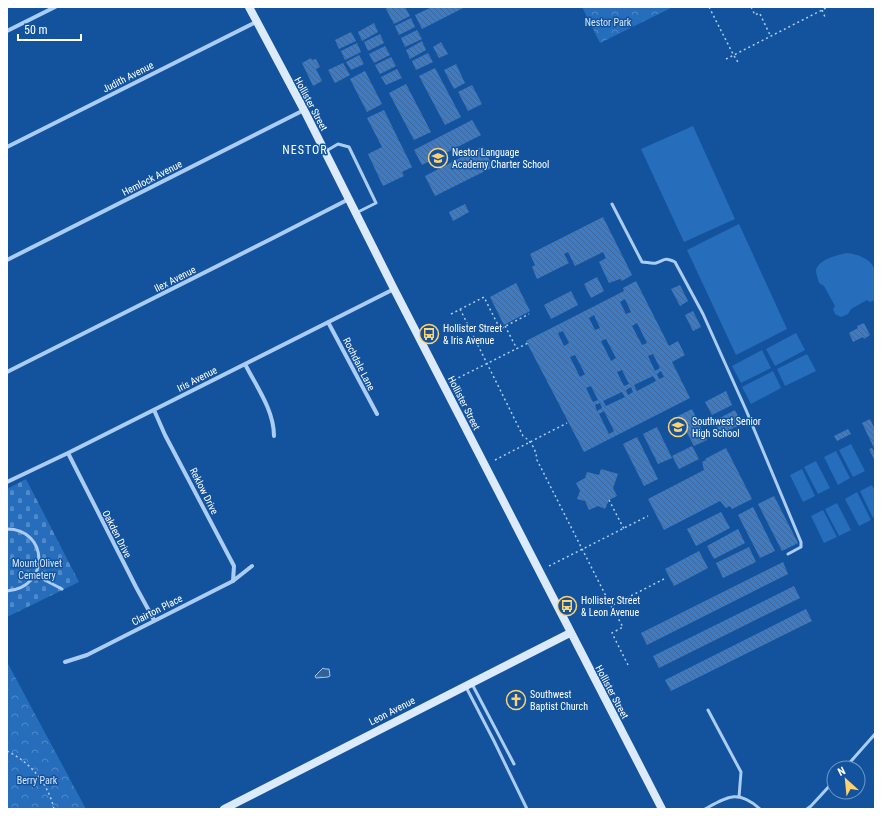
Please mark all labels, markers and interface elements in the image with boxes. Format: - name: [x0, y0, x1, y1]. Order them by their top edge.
- scale bar: [18, 16, 81, 42]
- park label: Nestor Park: [585, 17, 632, 28]
- text: 50 m: [24, 23, 48, 37]
- street label: Judith Avenue: [101, 59, 156, 95]
- street label: Hollister Street: [292, 75, 330, 133]
- district label: NESTOR: [282, 143, 328, 157]
- school or university icon: Nestor Language Academy Charter School: [427, 147, 449, 169]
- place label: Nestor Language Academy Charter School: [452, 147, 549, 170]
- street label: Hemlock Avenue: [120, 158, 184, 198]
- street label: Ilex Avenue: [152, 264, 198, 294]
- bus stop icon: Hollister Street & Iris Avenue: [418, 323, 440, 345]
- place label: Hollister Street & Iris Avenue: [443, 323, 502, 346]
- street label: Rochdale Lane: [341, 336, 377, 393]
- street label: Iris Avenue: [175, 364, 219, 394]
- street label: Hollister Street: [446, 374, 482, 432]
- school or university icon: Southwest Senior High School: [667, 416, 689, 438]
- place label: Southwest Senior High School: [692, 416, 761, 439]
- street label: Reklow Drive: [188, 466, 221, 516]
- street label: Oakden Drive: [100, 508, 134, 560]
- park label: Mount Olivet Cemetery: [12, 558, 62, 581]
- street label: Clairton Place: [130, 592, 184, 627]
- bus stop icon: Hollister Street & Leon Avenue: [556, 595, 578, 617]
- place label: Hollister Street & Leon Avenue: [581, 595, 640, 618]
- street label: Hollister Street: [593, 663, 631, 721]
- church icon: Southwest Baptist Church: [505, 689, 527, 711]
- place label: Southwest Baptist Church: [530, 689, 588, 712]
- street label: Leon Avenue: [367, 695, 417, 727]
- north arrow: [826, 760, 866, 800]
- text: N: [836, 764, 848, 779]
- park label: Berry Park: [17, 775, 58, 786]

